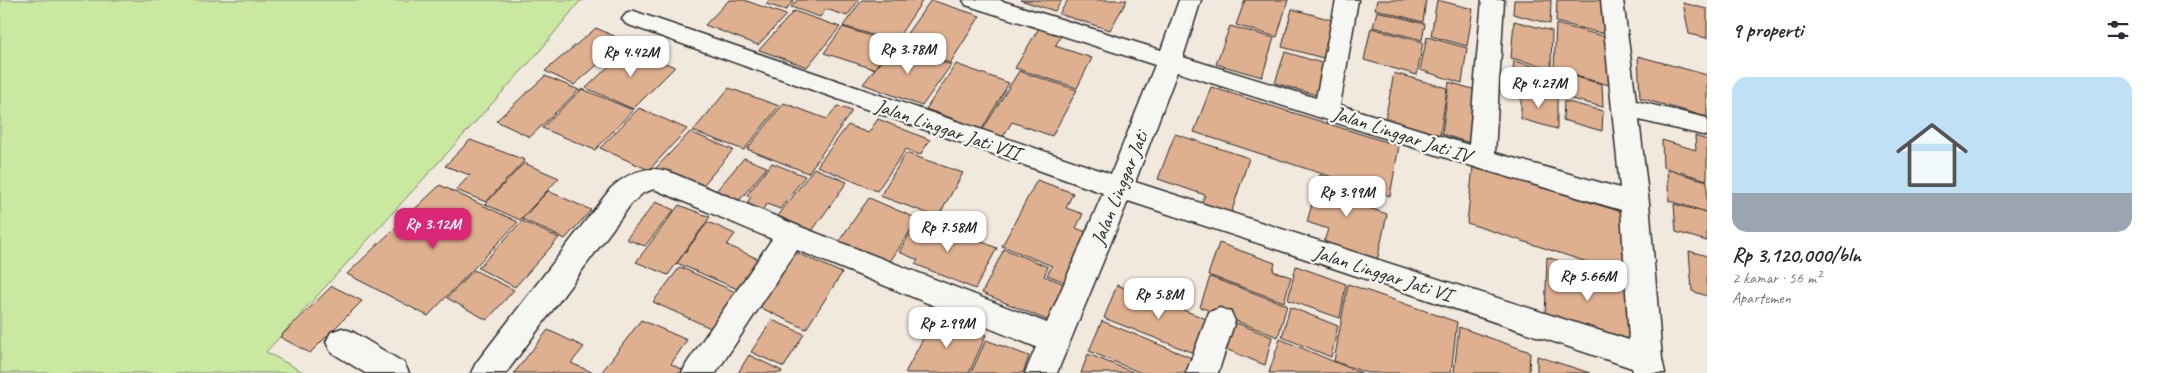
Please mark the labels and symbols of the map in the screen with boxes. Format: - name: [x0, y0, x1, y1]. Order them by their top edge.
- pin: Rp 3.78M: [856, 32, 960, 75]
- pin: Rp 4.42M: [579, 36, 683, 78]
- pin: Rp 4.27M: [1487, 66, 1591, 109]
- street label: Jalan Linggar Jati VII: [871, 93, 1027, 167]
- street label: Jalan Linggar Jati IV: [1329, 100, 1478, 170]
- street label: Jalan Linggar Jati: [1085, 125, 1154, 250]
- pin: Rp 3.99M: [1295, 176, 1399, 218]
- pin: Rp 3.12M: [381, 208, 485, 250]
- pin: Rp 7.58M: [896, 210, 1000, 253]
- street label: Jalan Linggar Jati VI: [1310, 239, 1460, 309]
- pin: Rp 5.66M: [1536, 260, 1640, 302]
- pin: Rp 5.8M: [1113, 278, 1205, 320]
- pin: Rp 2.99M: [895, 306, 999, 349]

